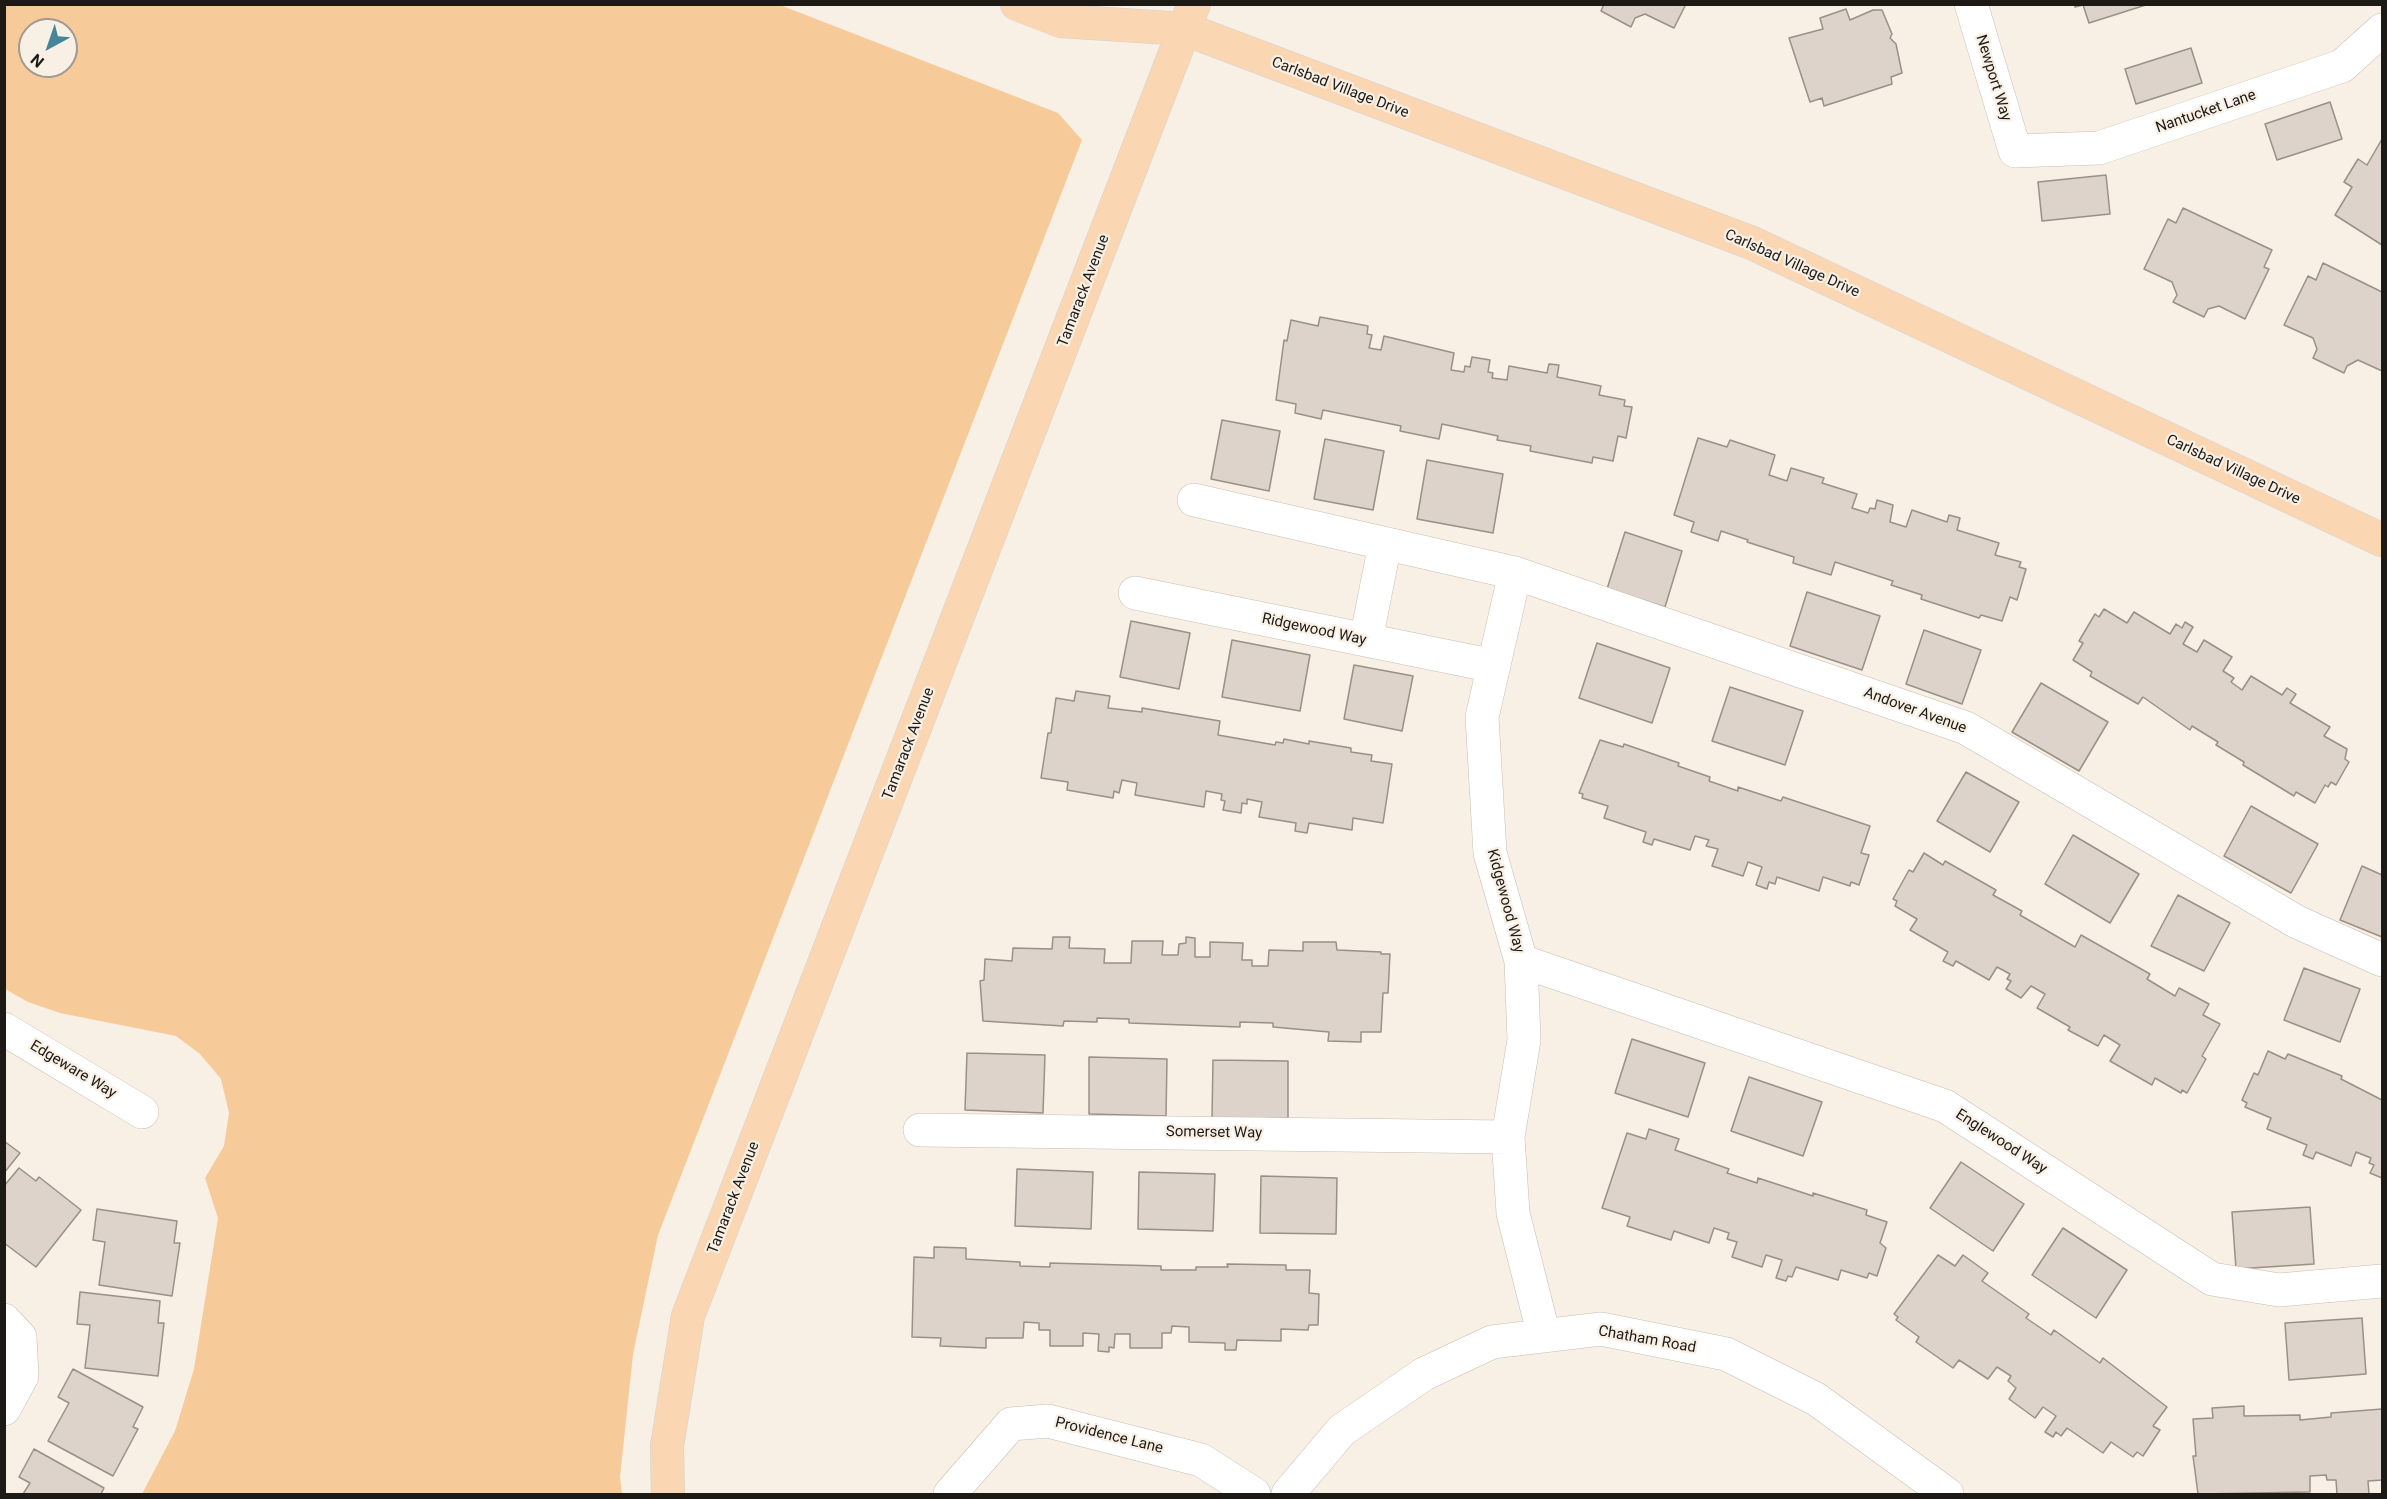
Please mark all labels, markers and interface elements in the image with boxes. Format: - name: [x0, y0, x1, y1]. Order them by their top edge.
- north arrow: [18, 18, 78, 78]
- street label: Newport Way: [1971, 33, 2015, 123]
- text: N: [27, 50, 48, 72]
- street label: Carlsbad Village Drive: [1269, 54, 1411, 122]
- street label: Nantucket Lane: [2154, 86, 2258, 138]
- street label: Carlsbad Village Drive: [1722, 226, 1862, 302]
- street label: Tamarack Avenue: [1054, 232, 1114, 350]
- street label: Carlsbad Village Drive: [2163, 431, 2303, 509]
- street label: Ridgewood Way: [1260, 610, 1368, 650]
- street label: Andover Avenue: [1861, 684, 1969, 738]
- street label: Tamarack Avenue: [879, 685, 939, 803]
- street label: Kidgewood Way: [1483, 847, 1527, 955]
- street label: Edgeware Way: [27, 1037, 119, 1103]
- street label: Englewood Way: [1952, 1106, 2050, 1178]
- street label: Somerset Way: [1166, 1123, 1262, 1143]
- street label: Tamarack Avenue: [704, 1139, 764, 1257]
- street label: Chatham Road: [1597, 1323, 1697, 1357]
- street label: Providence Lane: [1053, 1414, 1165, 1458]

